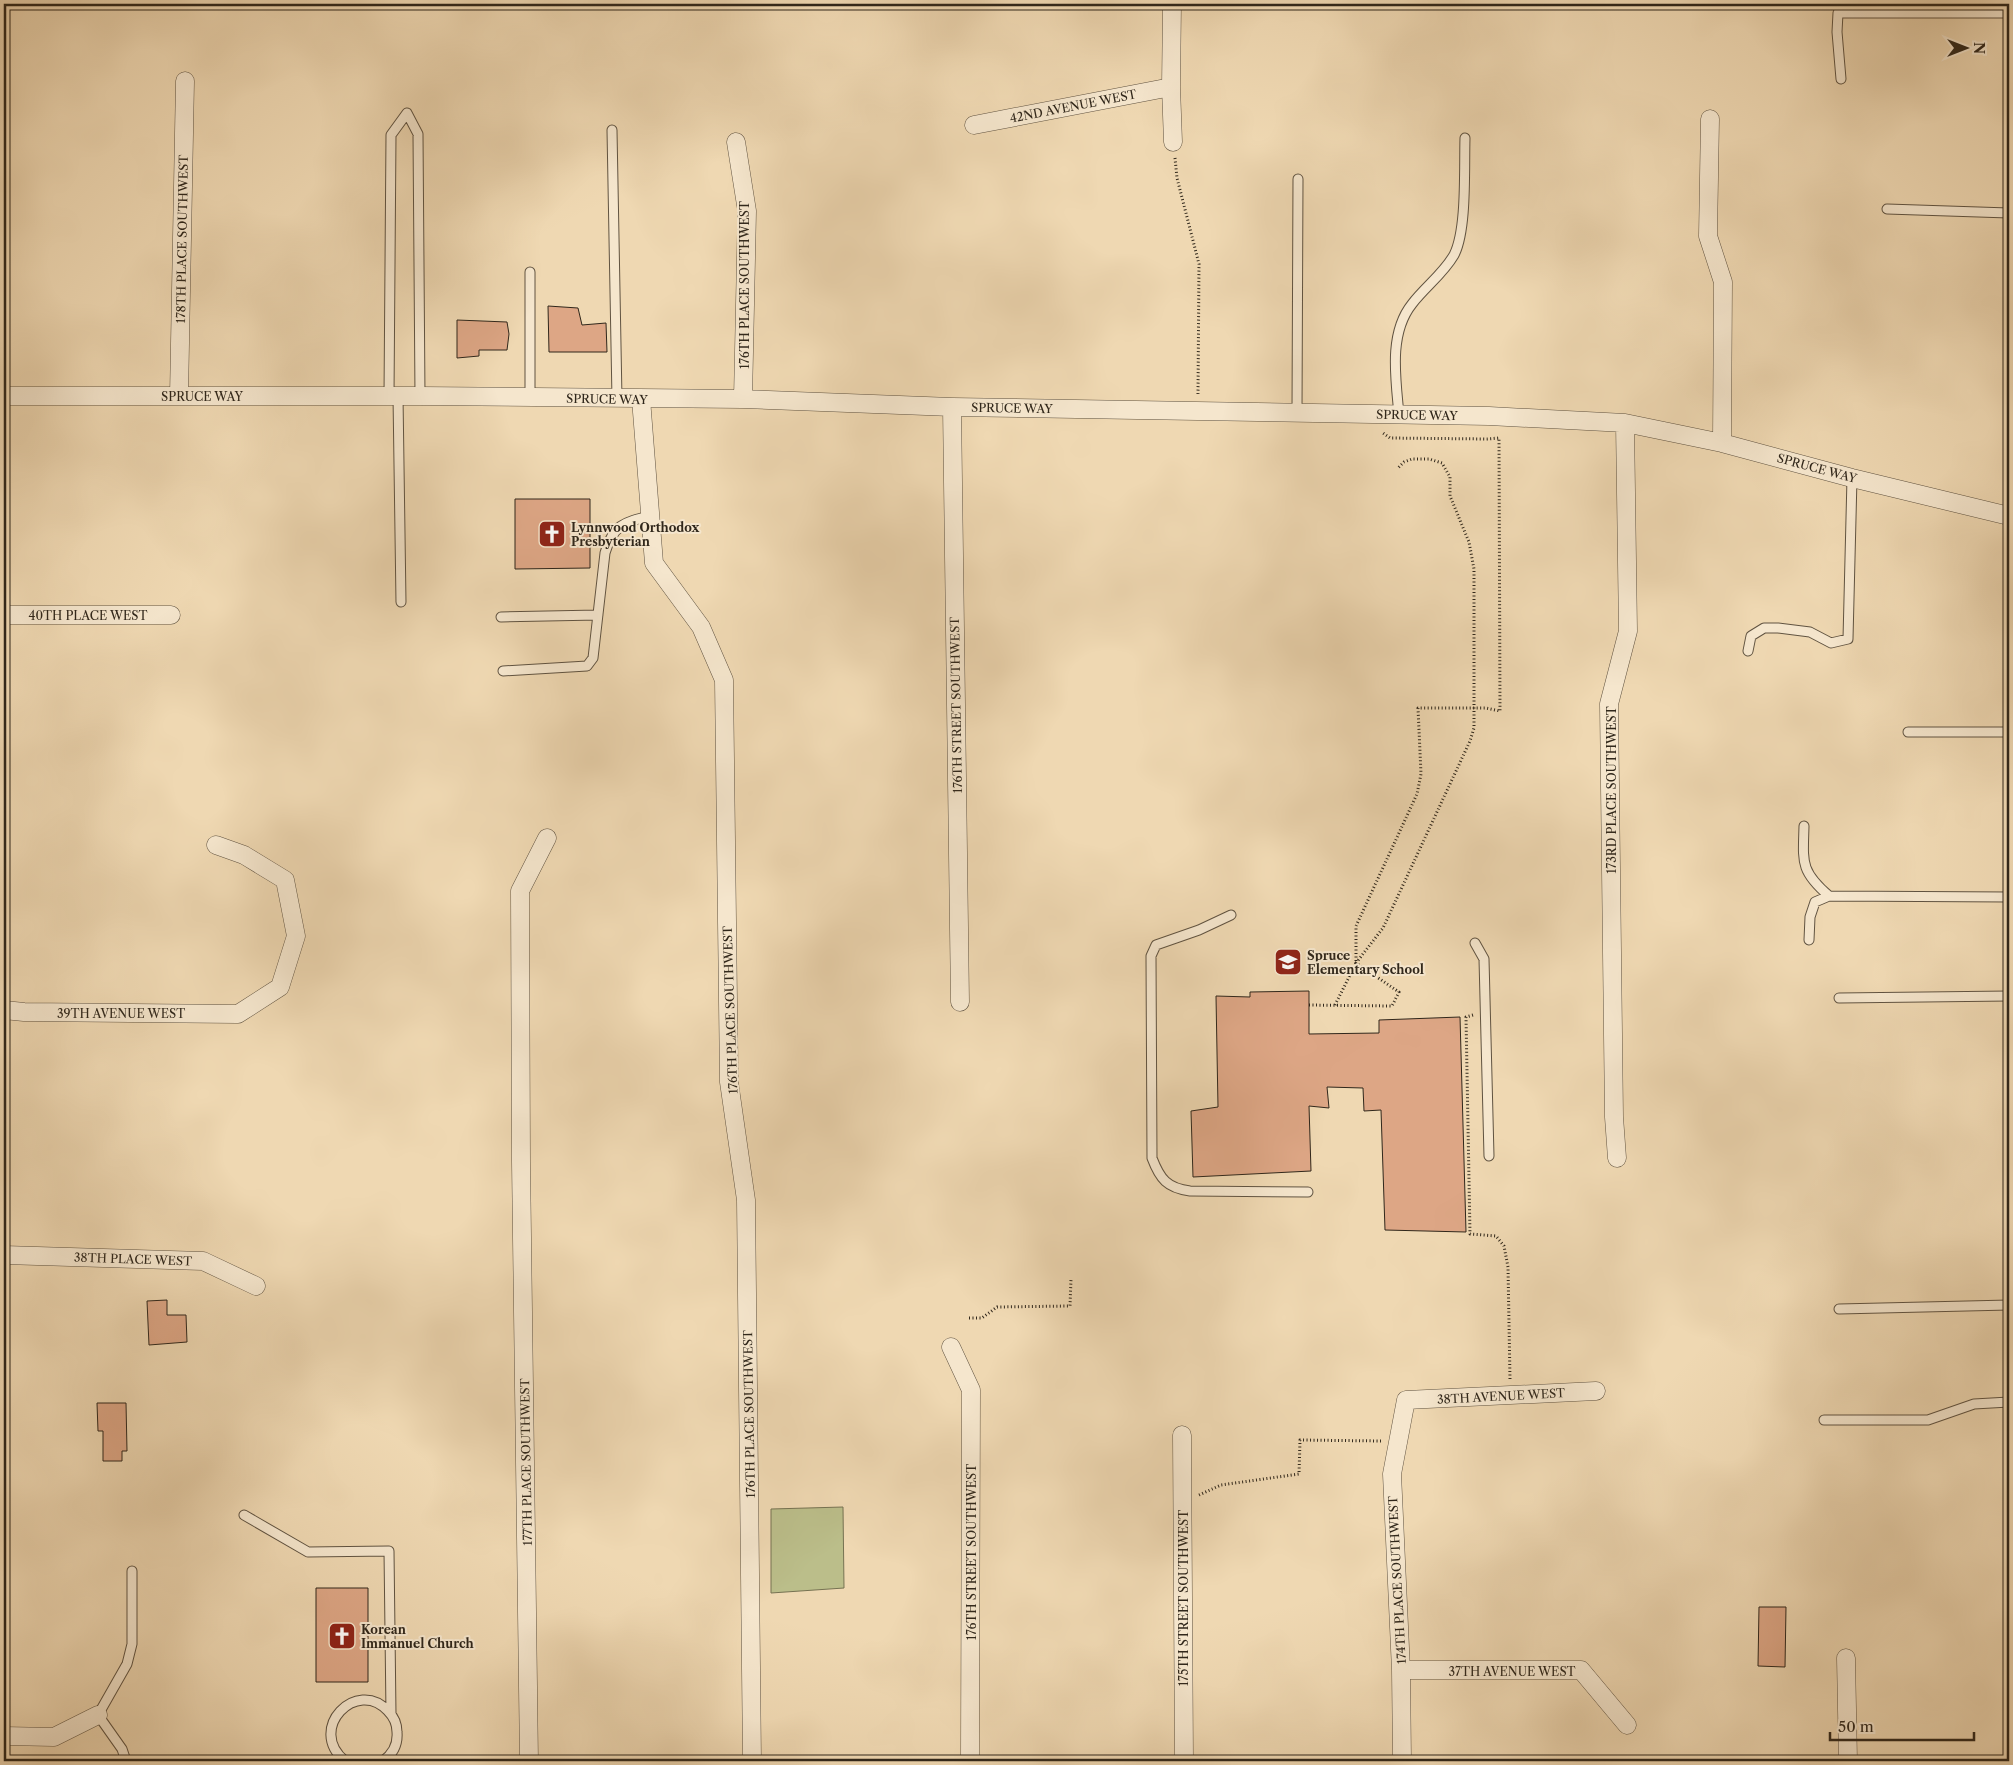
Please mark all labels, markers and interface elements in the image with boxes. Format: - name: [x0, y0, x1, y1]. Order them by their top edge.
- north arrow: [1940, 22, 1990, 72]
- text: N: [1970, 42, 1988, 54]
- street label: 42ND AVENUE WEST: [1008, 86, 1138, 126]
- street label: 178TH PLACE SOUTHWEST: [173, 155, 191, 323]
- street label: 176TH PLACE SOUTHWEST: [737, 201, 752, 369]
- street label: SPRUCE WAY: [161, 389, 243, 404]
- street label: SPRUCE WAY: [566, 391, 649, 407]
- street label: SPRUCE WAY: [971, 400, 1054, 416]
- street label: SPRUCE WAY: [1376, 407, 1459, 423]
- street label: SPRUCE WAY: [1776, 450, 1859, 486]
- church icon: Lynnwood Orthodox Presbyterian: [537, 519, 567, 549]
- place label: Lynnwood Orthodox Presbyterian: [571, 520, 700, 549]
- street label: 40TH PLACE WEST: [28, 608, 148, 623]
- street label: 176TH STREET SOUTHWEST: [947, 617, 965, 793]
- street label: 173RD PLACE SOUTHWEST: [1604, 706, 1619, 874]
- street label: 176TH PLACE SOUTHWEST: [720, 926, 740, 1094]
- school or university icon: Spruce Elementary School: [1273, 947, 1303, 977]
- place label: Spruce Elementary School: [1307, 948, 1424, 977]
- street label: 39TH AVENUE WEST: [57, 1006, 185, 1021]
- street label: 38TH PLACE WEST: [74, 1249, 192, 1269]
- street label: 176TH PLACE SOUTHWEST: [740, 1330, 758, 1498]
- street label: 177TH PLACE SOUTHWEST: [517, 1378, 535, 1546]
- street label: 38TH AVENUE WEST: [1437, 1385, 1565, 1407]
- street label: 176TH STREET SOUTHWEST: [964, 1464, 979, 1640]
- street label: 174TH PLACE SOUTHWEST: [1385, 1496, 1409, 1664]
- street label: 175TH STREET SOUTHWEST: [1176, 1510, 1191, 1686]
- church icon: Korean Immanuel Church: [327, 1621, 357, 1651]
- place label: Korean Immanuel Church: [361, 1622, 475, 1651]
- street label: 37TH AVENUE WEST: [1448, 1664, 1576, 1679]
- scale bar: [1830, 1710, 1974, 1742]
- text: 50 m: [1838, 1717, 1874, 1736]

